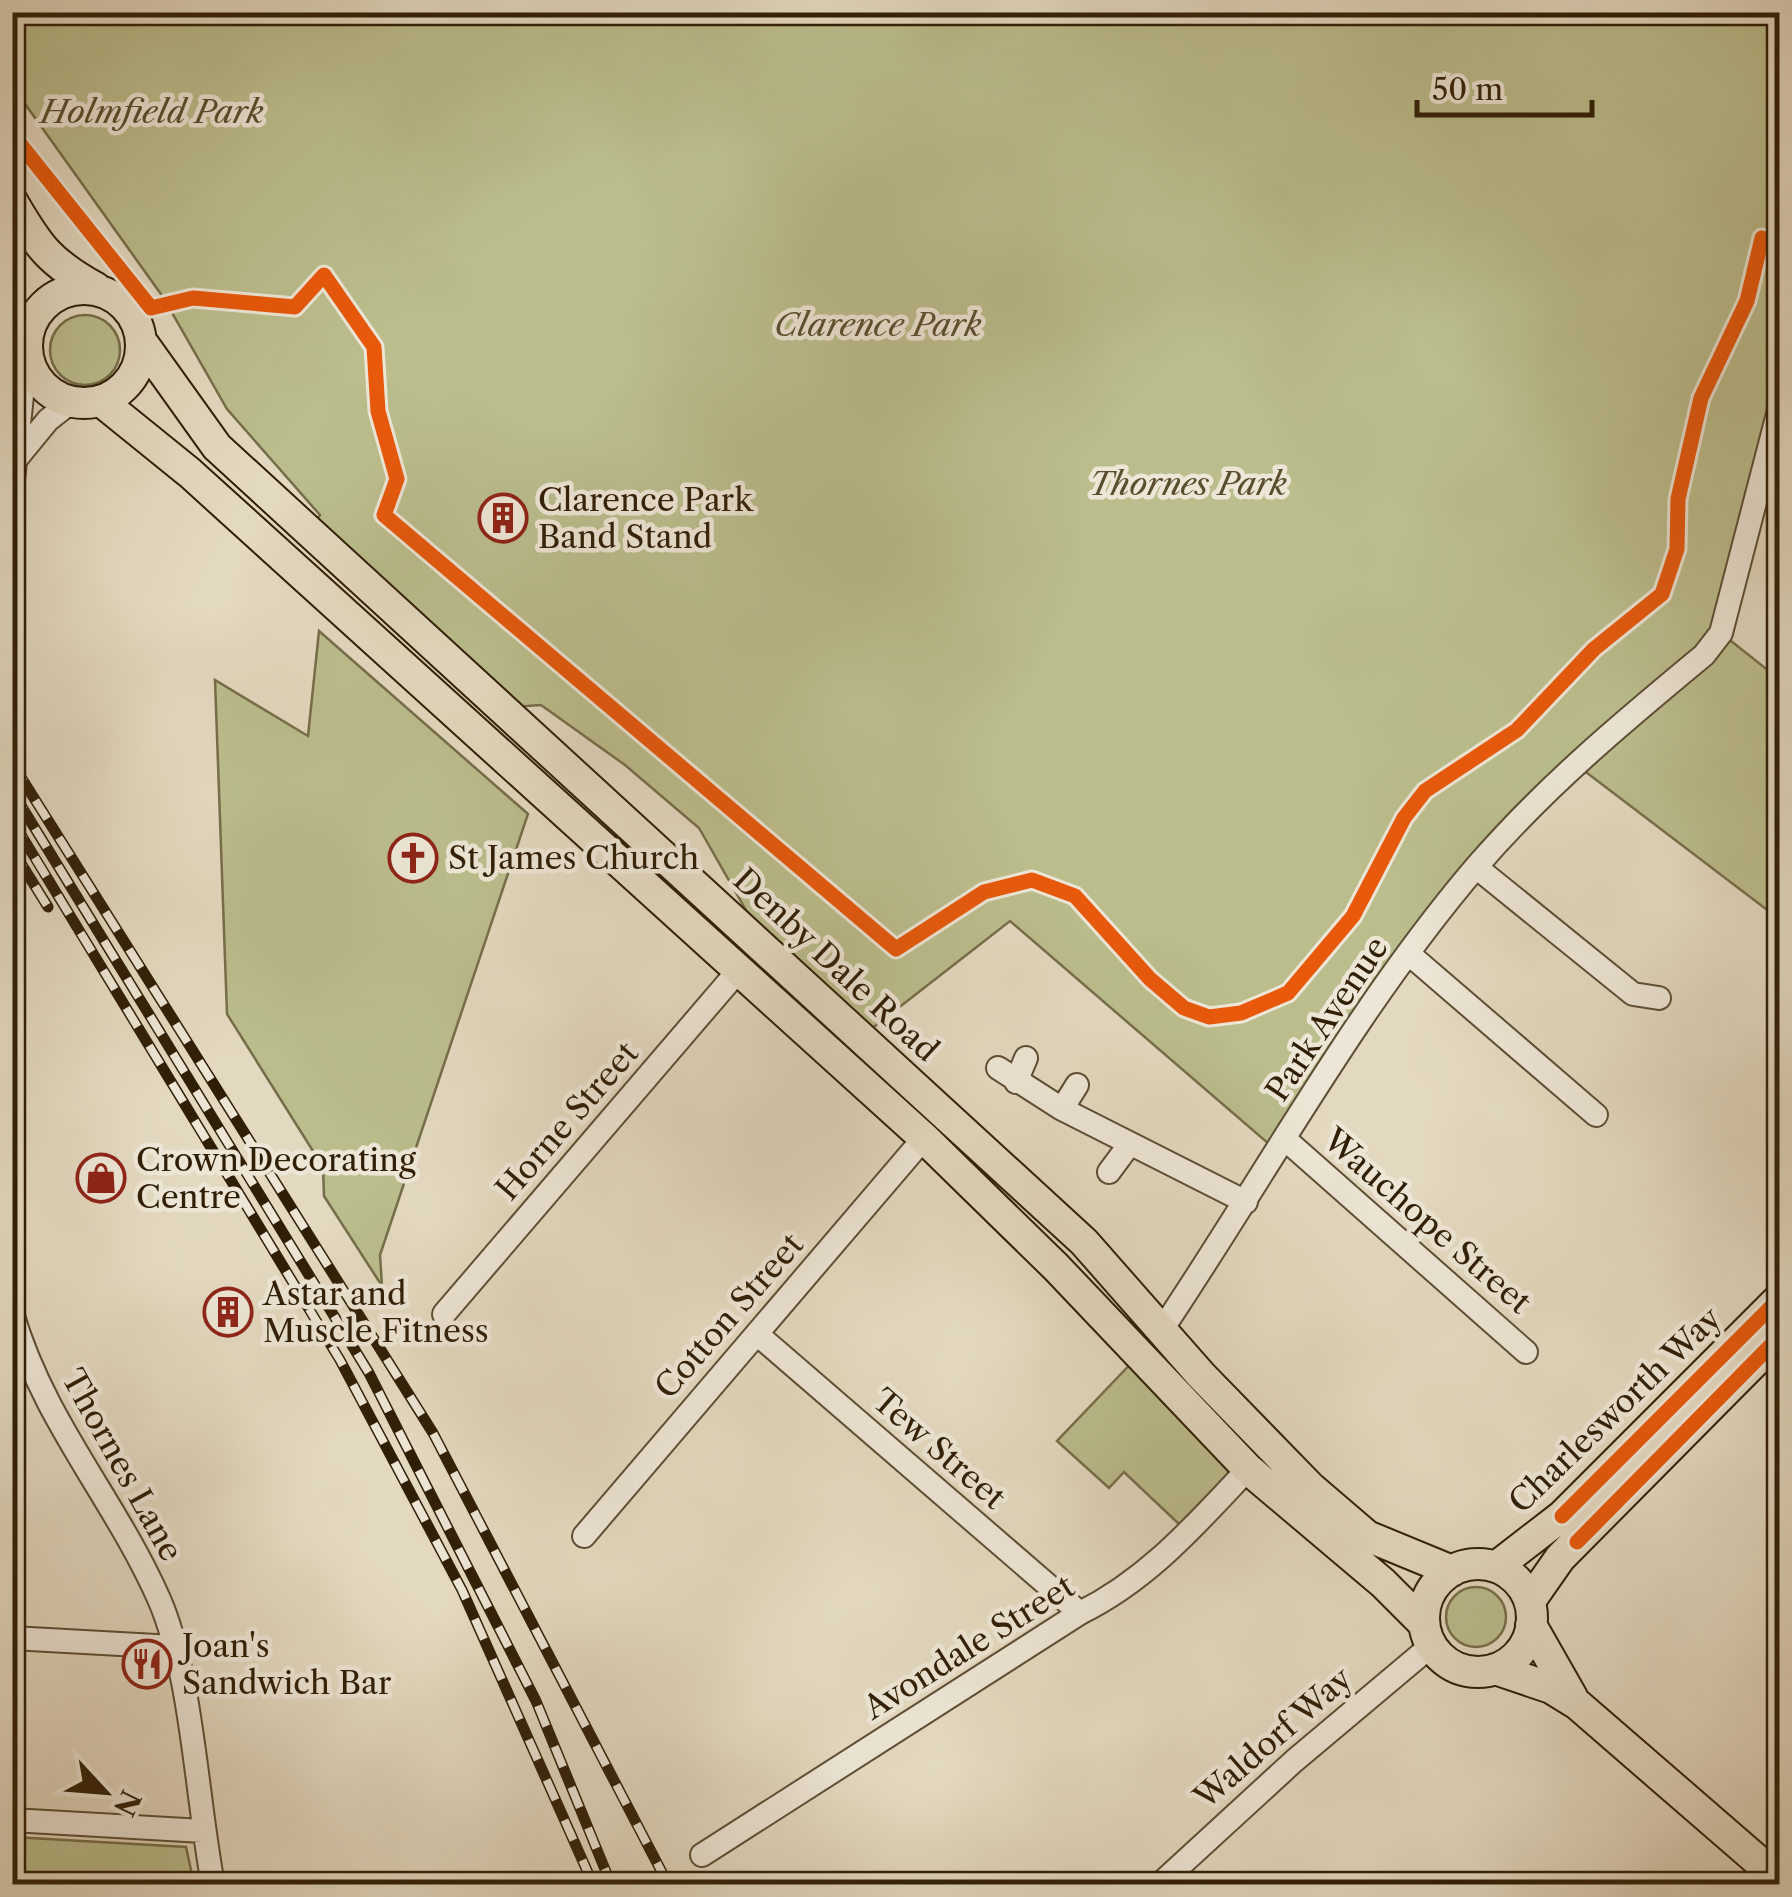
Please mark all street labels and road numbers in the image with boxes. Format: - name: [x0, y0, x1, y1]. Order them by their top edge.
- street label: Denby Dale Road: [726, 860, 947, 1070]
- street label: Park Avenue: [1257, 929, 1396, 1108]
- street label: Horne Street: [487, 1033, 646, 1208]
- street label: Wauchope Street: [1315, 1119, 1540, 1322]
- street label: Cotton Street: [646, 1225, 811, 1406]
- street label: Charlesworth Way: [1501, 1298, 1730, 1521]
- street label: Thornes Lane: [54, 1362, 191, 1567]
- street label: Tew Street: [865, 1380, 1014, 1517]
- street label: Avondale Street: [855, 1566, 1082, 1727]
- street label: Waldorf Way: [1185, 1658, 1360, 1817]

